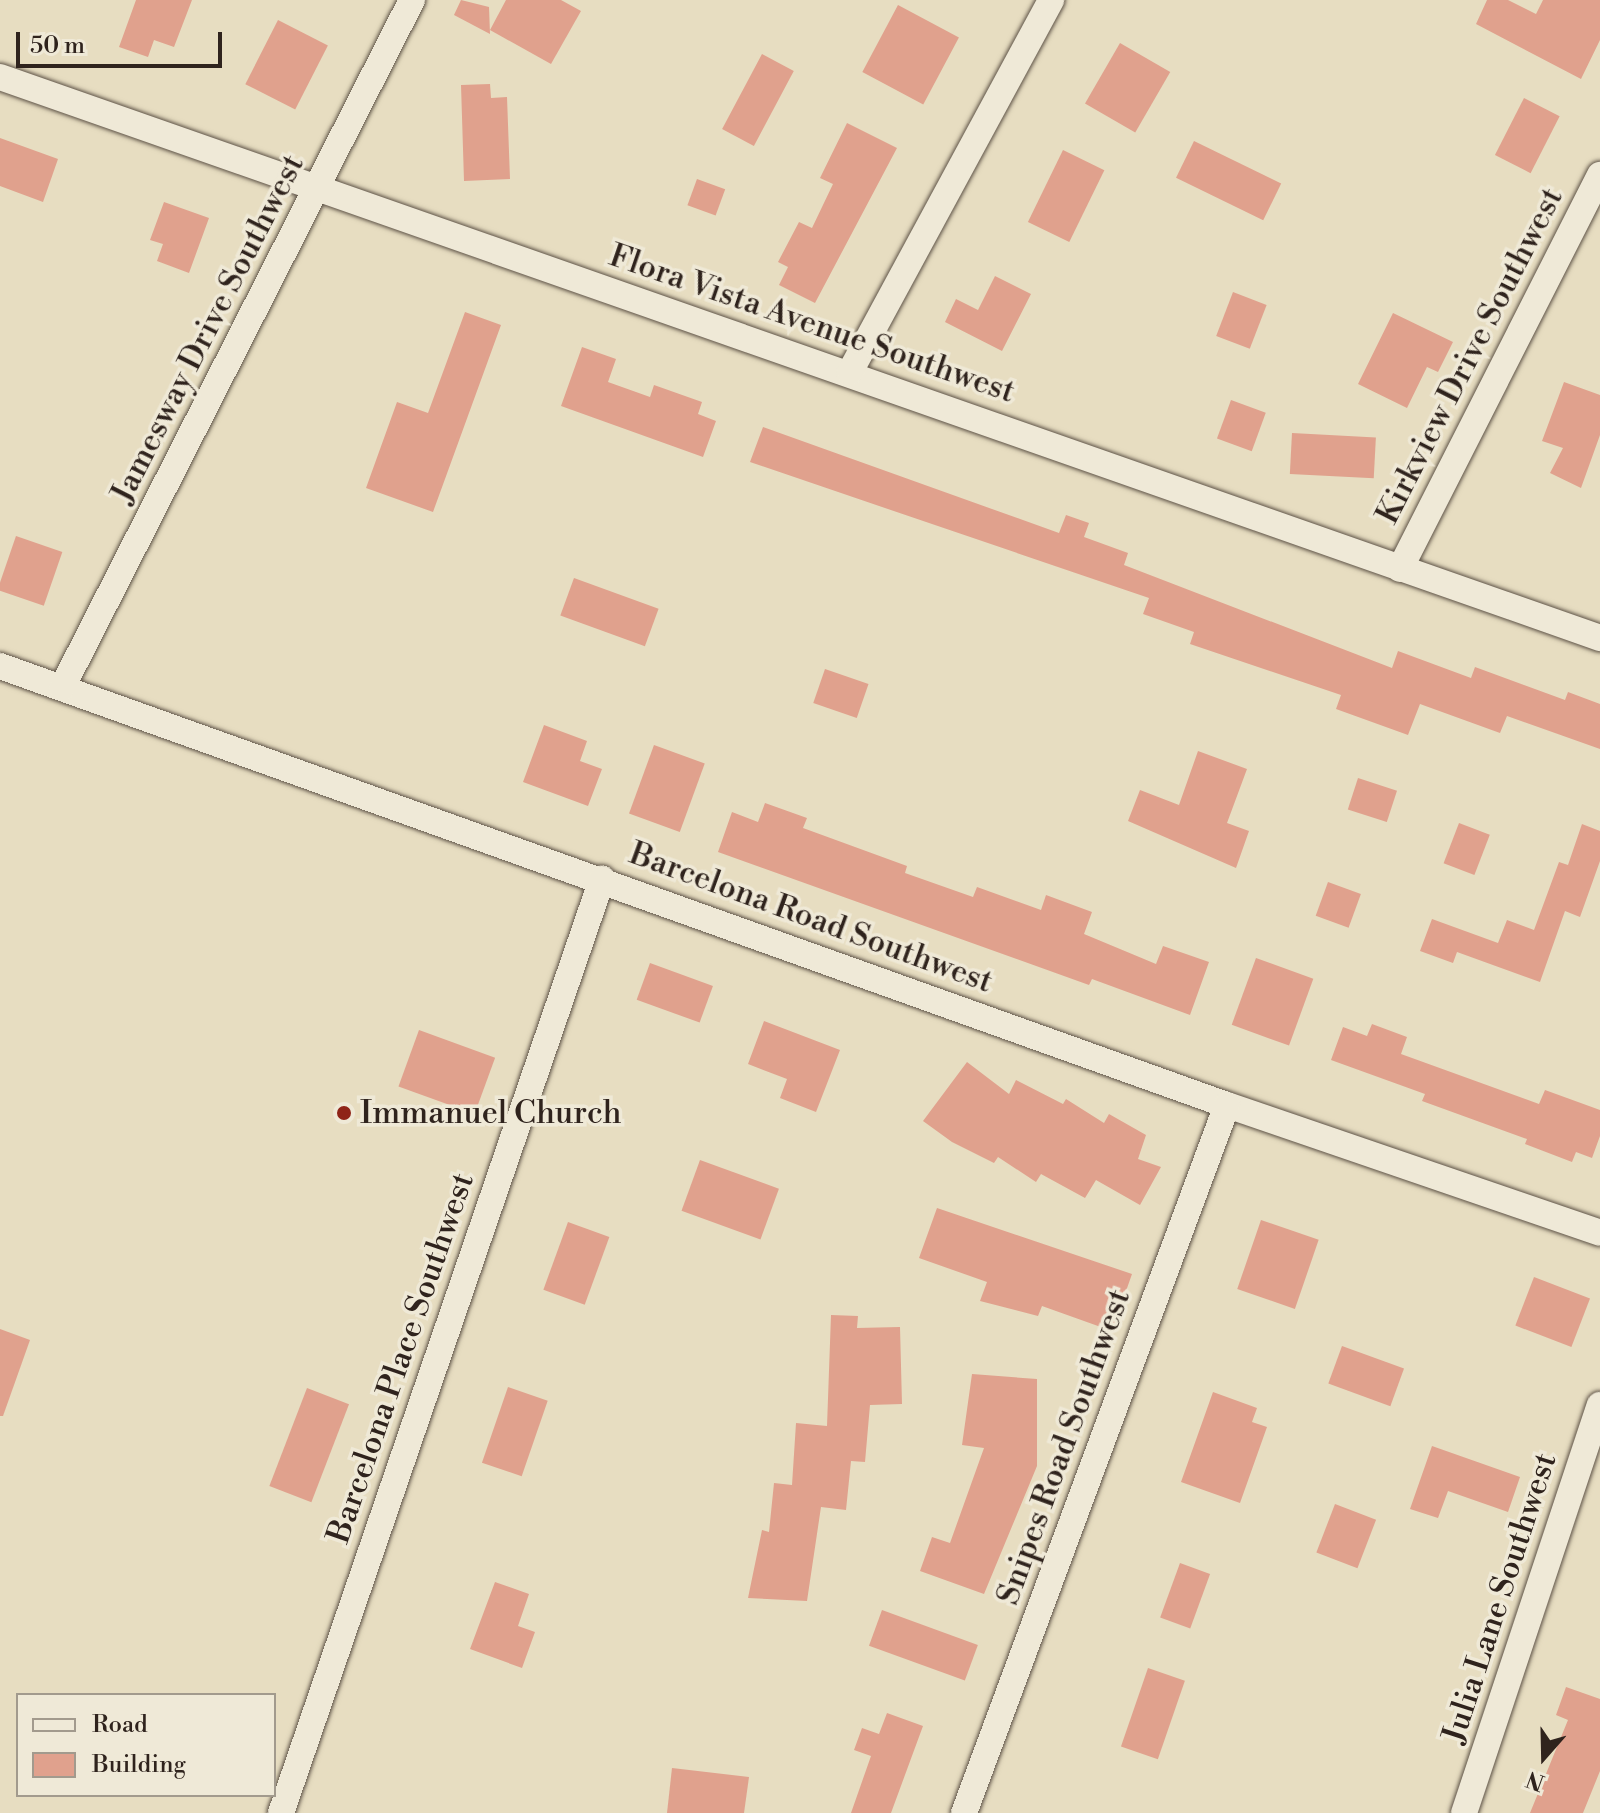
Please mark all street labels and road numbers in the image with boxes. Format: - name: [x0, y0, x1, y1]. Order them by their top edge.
- street label: Jamesway Drive Southwest: [103, 148, 313, 510]
- street label: Kirkview Drive Southwest: [1368, 181, 1572, 531]
- street label: Flora Vista Avenue Southwest: [604, 236, 1020, 412]
- street label: Barcelona Road Southwest: [624, 834, 998, 1002]
- street label: Barcelona Place Southwest: [320, 1168, 482, 1548]
- street label: Snipes Road Southwest: [989, 1284, 1139, 1610]
- street label: Julia Lane Southwest: [1435, 1448, 1565, 1748]

